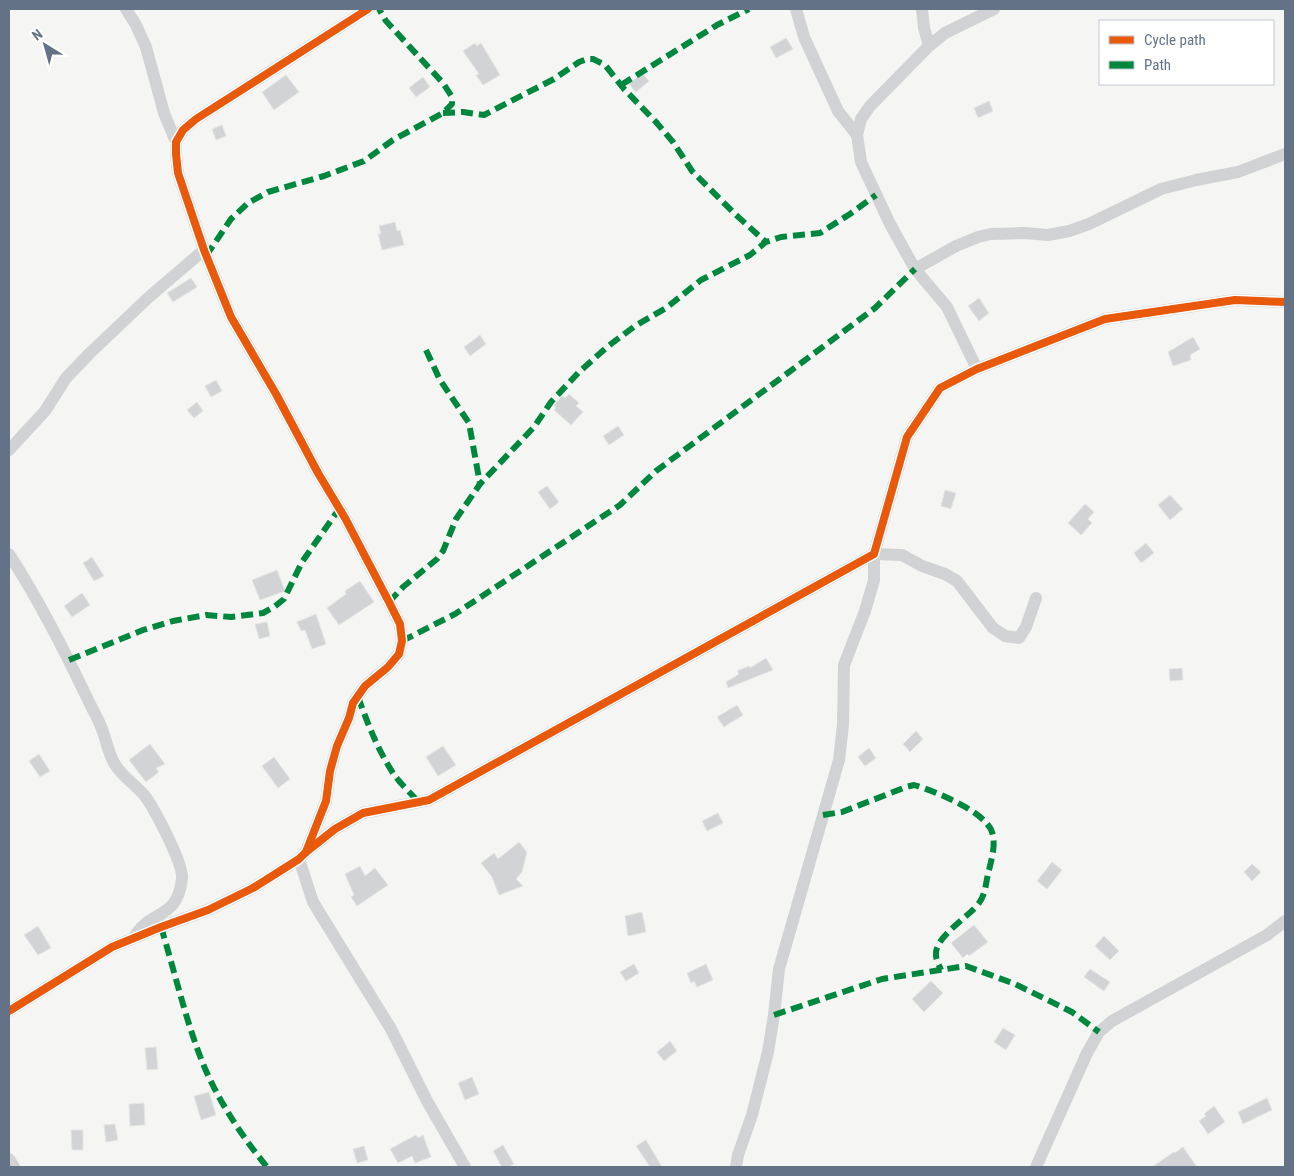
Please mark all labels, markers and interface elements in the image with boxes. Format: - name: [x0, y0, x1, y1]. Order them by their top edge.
- north arrow: [20, 20, 70, 70]
- legend: [1099, 20, 1274, 85]
- text: N: [29, 26, 45, 44]
- text: Cycle path: [1144, 31, 1206, 49]
- text: Path: [1144, 56, 1171, 74]

